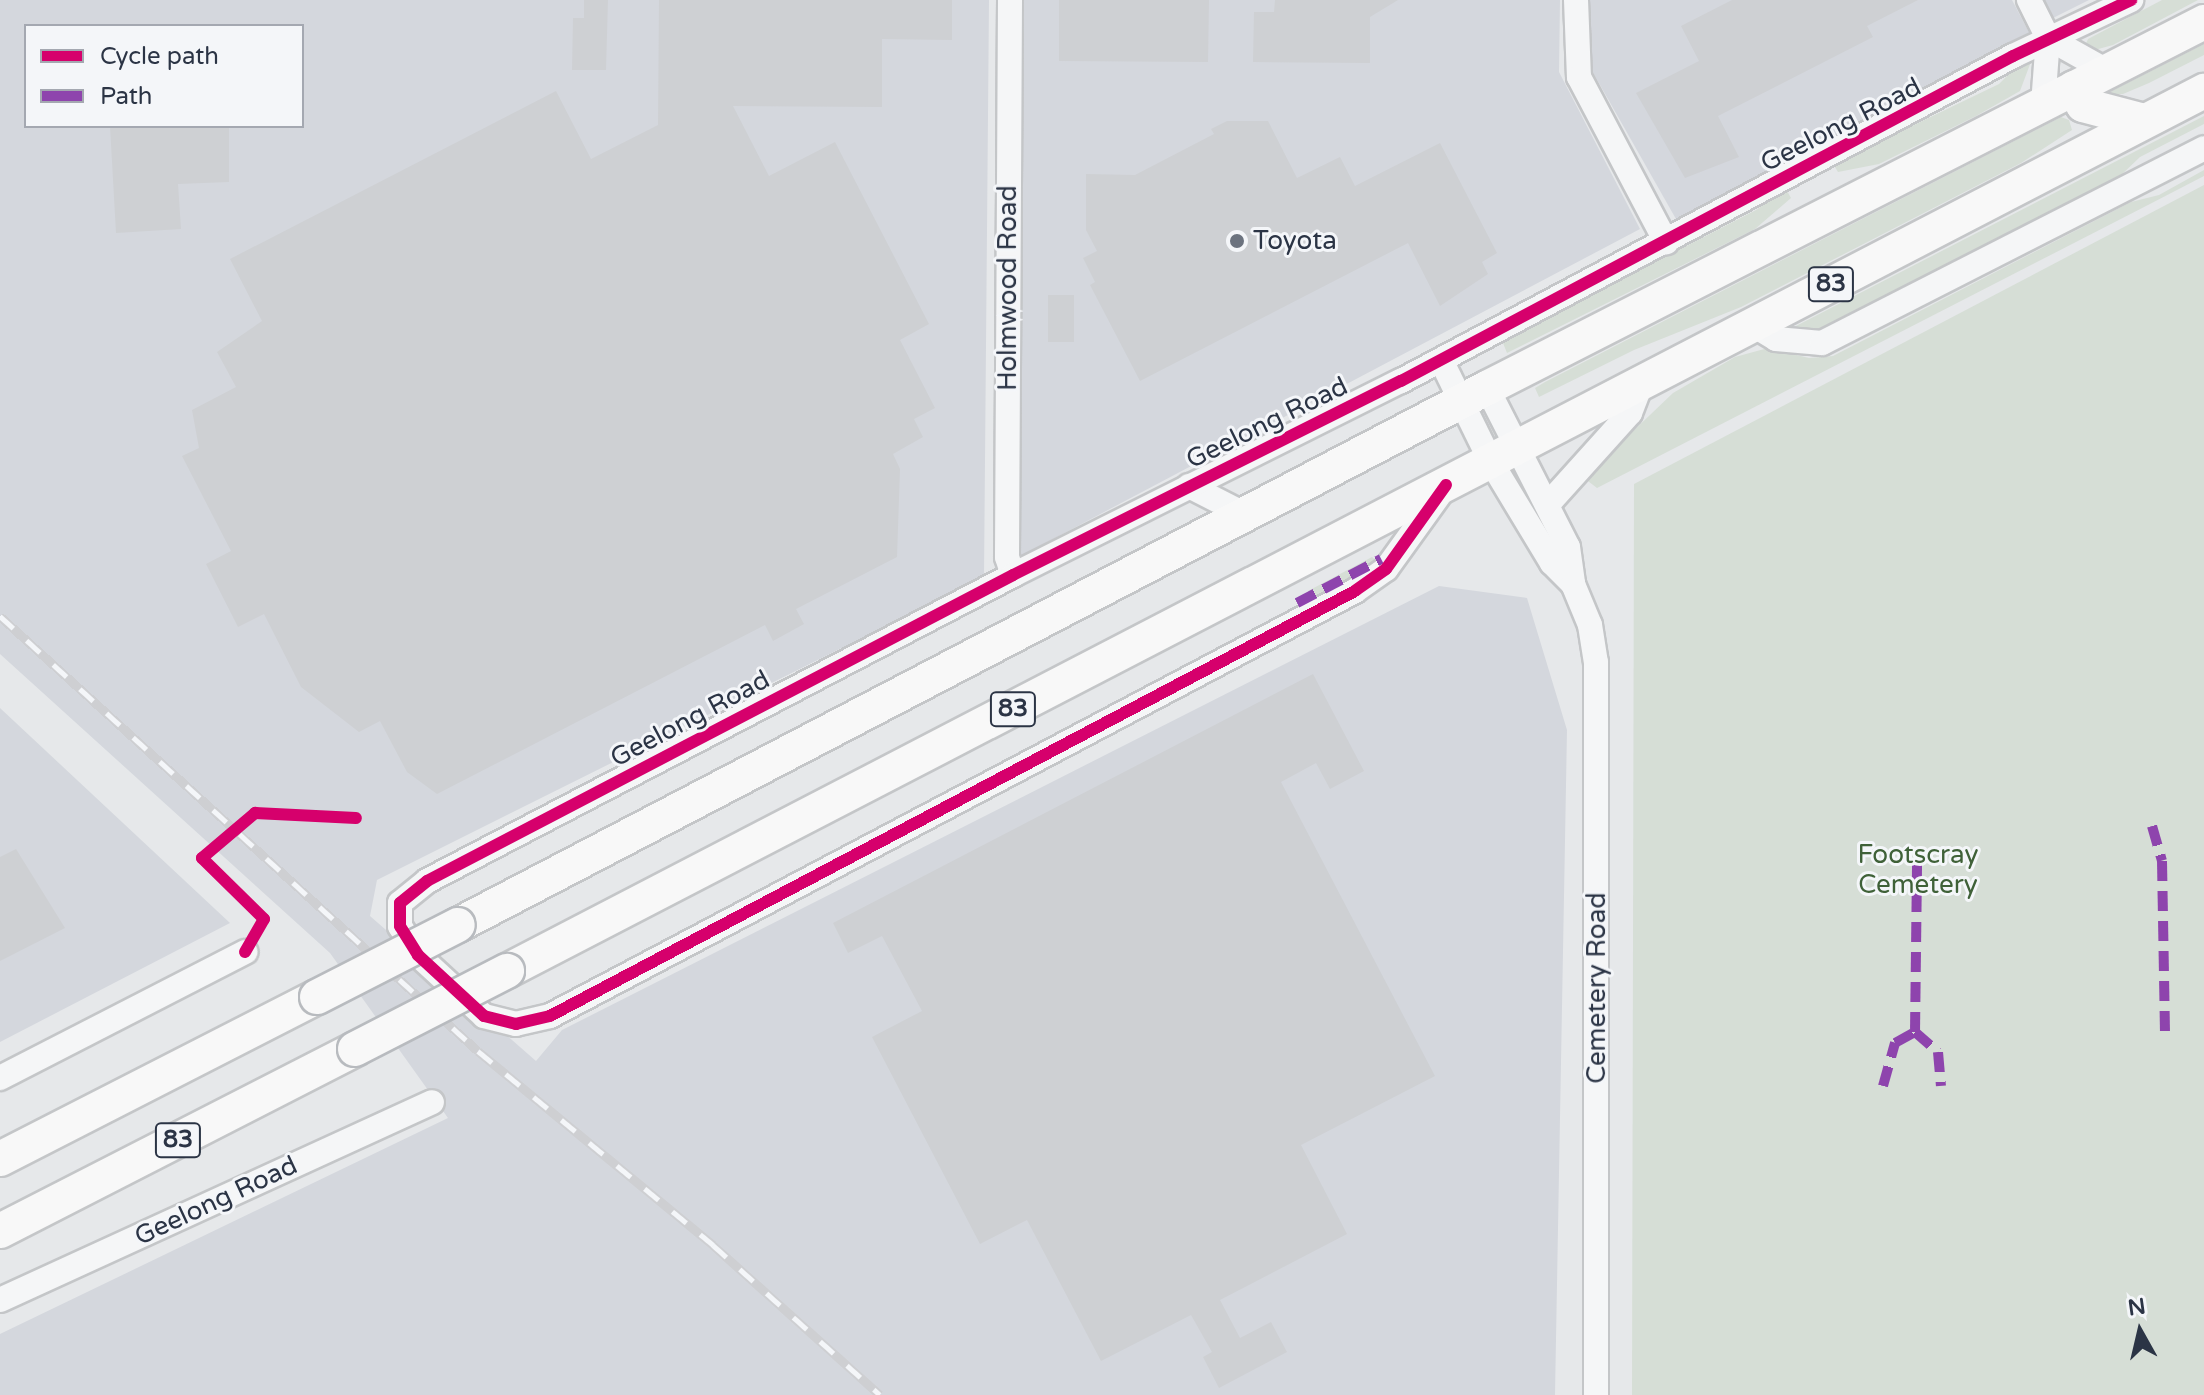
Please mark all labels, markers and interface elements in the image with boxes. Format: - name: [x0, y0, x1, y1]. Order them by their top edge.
- legend: [24, 24, 304, 128]
- text: Cycle path: [100, 42, 219, 71]
- street label: Geelong Road: [1756, 71, 1926, 179]
- text: Path: [100, 82, 153, 111]
- street label: Holmwood Road: [992, 185, 1024, 391]
- place label: Toyota: [1253, 225, 1337, 257]
- marker: Toyota: [1228, 232, 1246, 250]
- road number: 83: [1807, 264, 1855, 304]
- street label: Geelong Road: [1181, 370, 1353, 476]
- street label: Geelong Road: [605, 664, 775, 774]
- road number: 83: [989, 689, 1037, 729]
- park label: Footscray Cemetery: [1858, 839, 1978, 900]
- street label: Cemetery Road: [1581, 892, 1613, 1084]
- road number: 83: [154, 1120, 202, 1160]
- street label: Geelong Road: [130, 1150, 302, 1252]
- north arrow: [2100, 1291, 2180, 1371]
- text: N: [2126, 1293, 2147, 1321]

